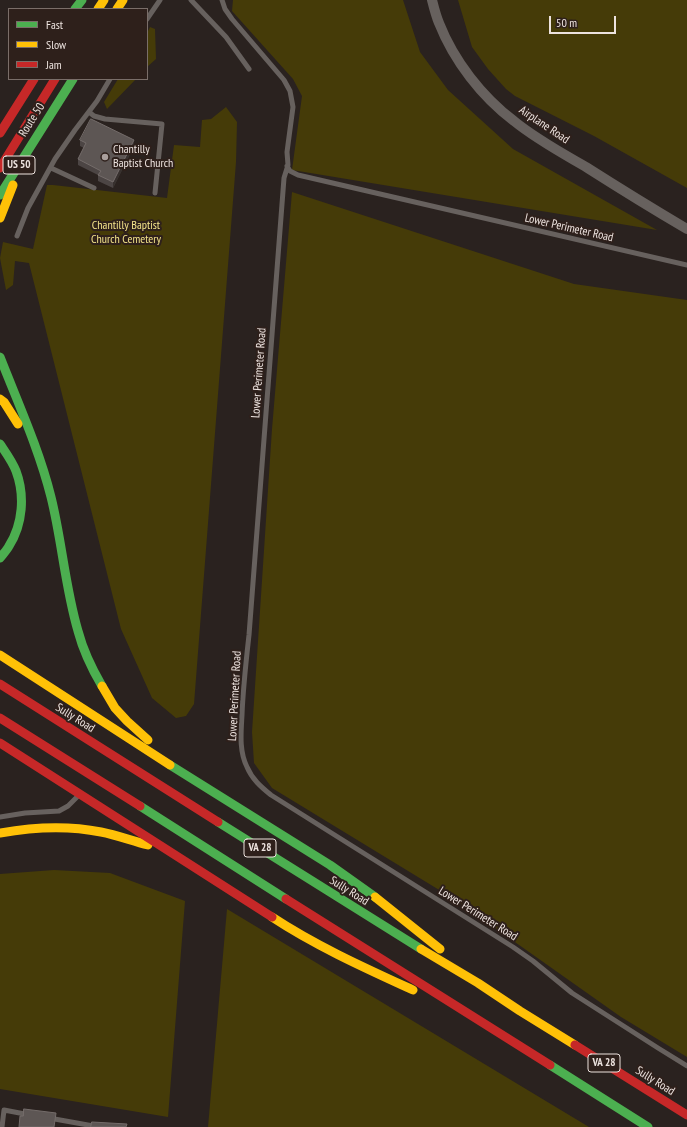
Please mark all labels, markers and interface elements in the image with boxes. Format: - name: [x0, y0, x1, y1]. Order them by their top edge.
- legend: [8, 8, 148, 80]
- scale bar: [551, 8, 618, 34]
- text: 50 m: [556, 15, 577, 30]
- text: Fast: [46, 17, 63, 32]
- text: Slow: [46, 37, 66, 52]
- text: Jam: [46, 57, 62, 72]
- street label: Route 50: [16, 100, 48, 140]
- street label: Airplane Road: [516, 103, 572, 147]
- place label: Chantilly Baptist Church: [113, 143, 173, 171]
- marker: Chantilly Baptist Church: [100, 152, 110, 162]
- road number: US 50: [3, 156, 35, 174]
- street label: Lower Perimeter Road: [523, 211, 615, 245]
- park label: Chantilly Baptist Church Cemetery: [91, 219, 161, 247]
- street label: Lower Perimeter Road: [249, 327, 269, 419]
- street label: Lower Perimeter Road: [225, 650, 245, 742]
- street label: Sully Road: [53, 700, 97, 736]
- road number: VA 28: [244, 839, 276, 857]
- street label: Sully Road: [327, 873, 371, 909]
- street label: Lower Perimeter Road: [436, 884, 520, 944]
- road number: VA 28: [588, 1054, 620, 1072]
- street label: Sully Road: [633, 1063, 677, 1099]

